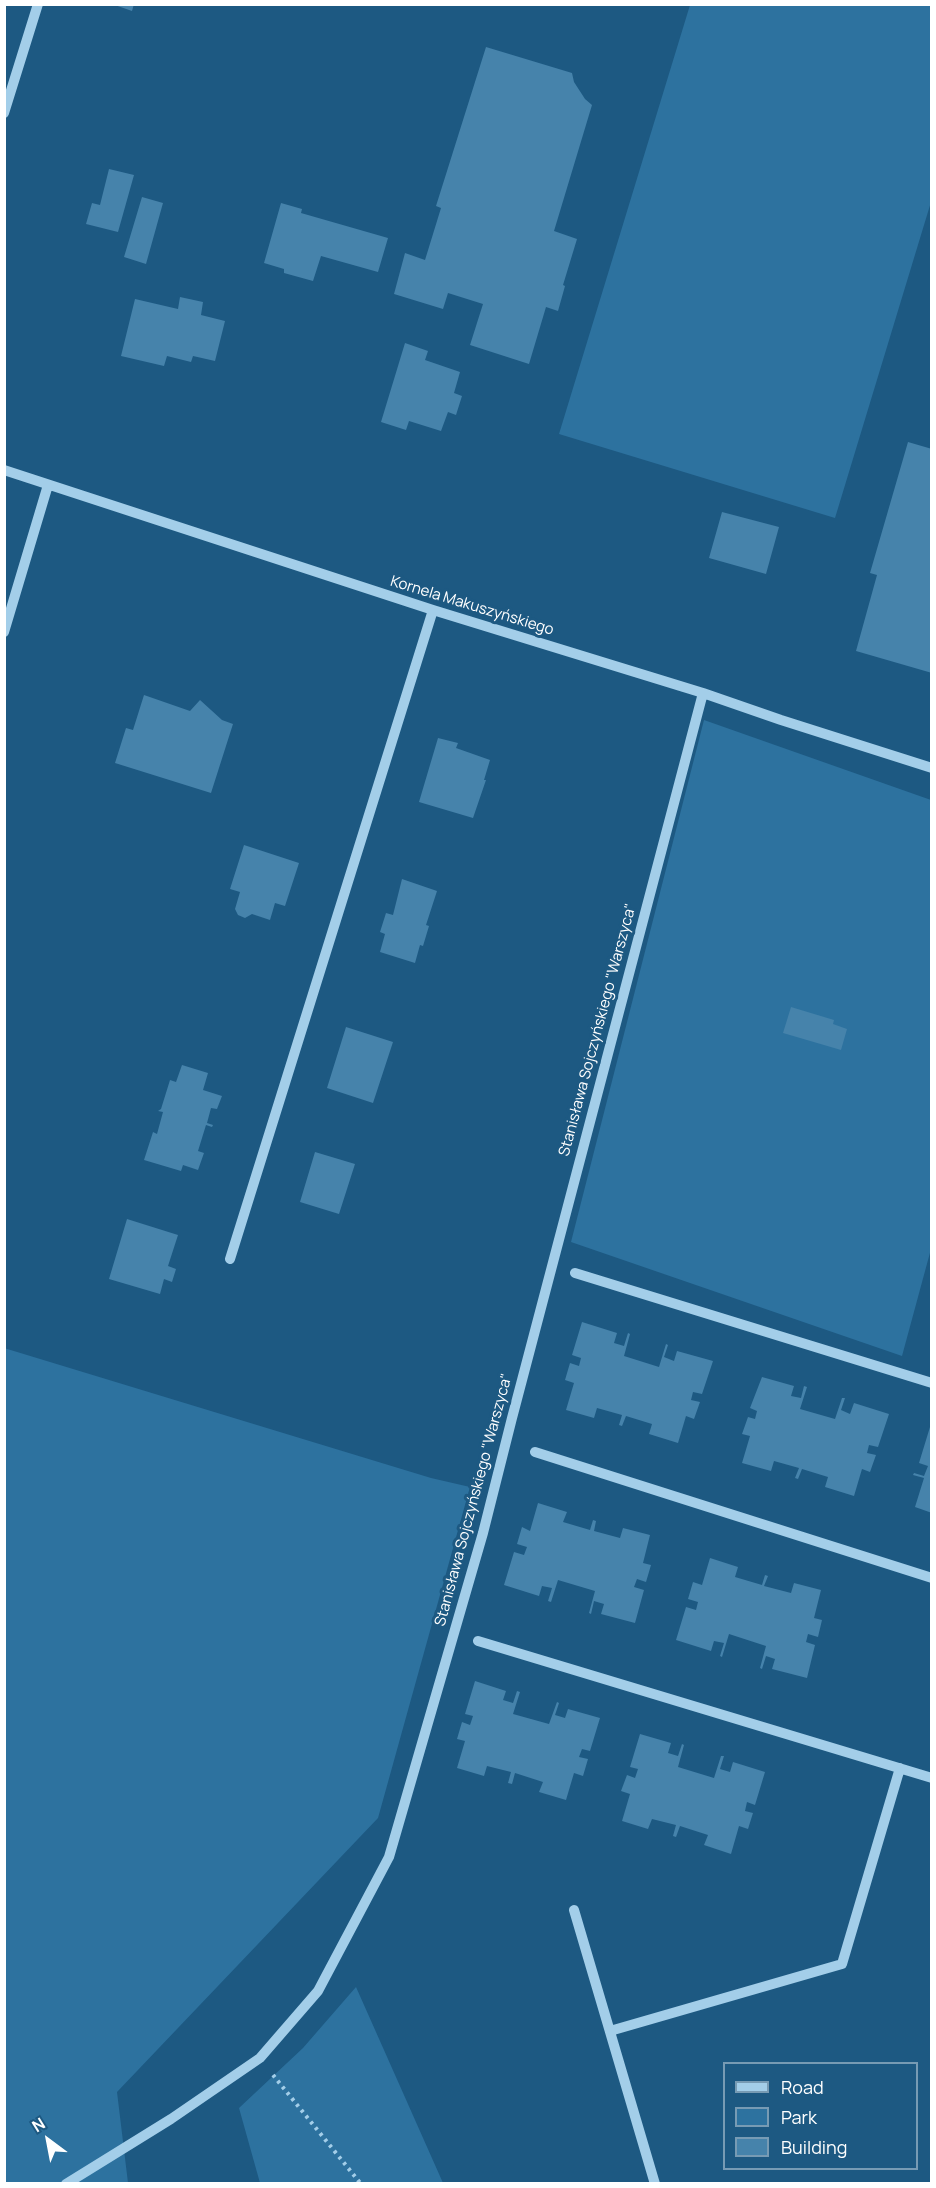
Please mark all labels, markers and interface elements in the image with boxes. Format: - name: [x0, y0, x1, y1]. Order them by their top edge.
- street label: Kornela Makuszyńskiego: [388, 573, 556, 639]
- street label: Stanisława Sojczyńskiego "Warszyca": [556, 902, 640, 1158]
- street label: Stanisława Sojczyńskiego "Warszyca": [432, 1372, 516, 1628]
- legend: [723, 2062, 918, 2170]
- text: Road: [781, 2075, 824, 2099]
- text: Park: [781, 2105, 817, 2129]
- north arrow: [18, 2110, 78, 2170]
- text: N: [28, 2112, 49, 2137]
- text: Building: [781, 2135, 847, 2159]

